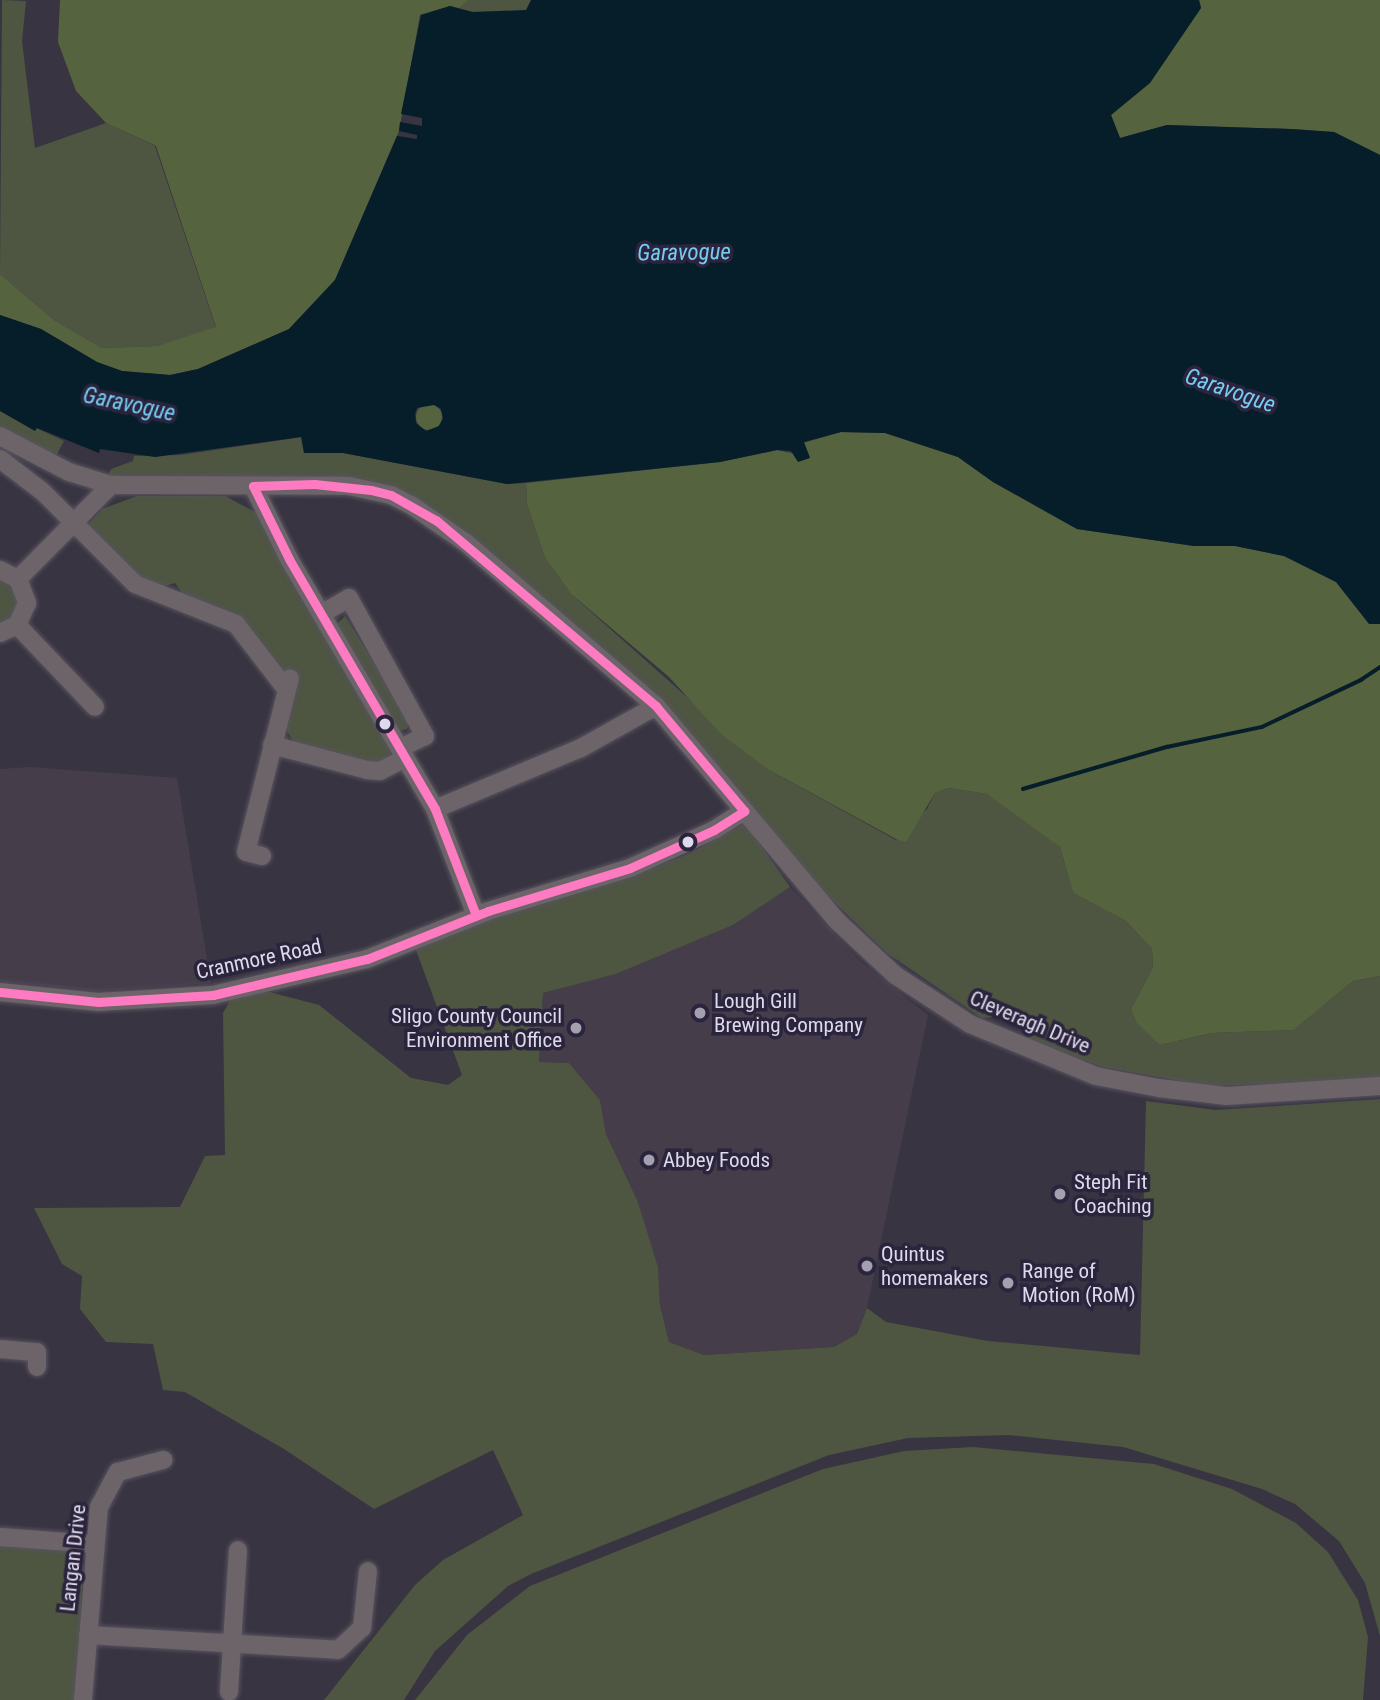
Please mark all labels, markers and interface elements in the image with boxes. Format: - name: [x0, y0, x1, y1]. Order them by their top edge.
- water label: Garavogue: [637, 238, 731, 268]
- water label: Garavogue: [1181, 363, 1279, 419]
- water label: Garavogue: [80, 382, 178, 428]
- unlabelled marker: [378, 717, 392, 731]
- unlabelled marker: [681, 835, 695, 849]
- street label: Cranmore Road: [194, 933, 324, 985]
- street label: Cleveragh Drive: [966, 985, 1094, 1059]
- place label: Lough Gill Brewing Company: [714, 988, 863, 1038]
- place label: Sligo County Council Environment Office: [391, 1003, 562, 1053]
- marker: Lough Gill Brewing Company: [692, 1005, 708, 1021]
- marker: Sligo County Council Environment Office: [568, 1020, 584, 1036]
- place label: Abbey Foods: [663, 1147, 770, 1173]
- marker: Abbey Foods: [641, 1152, 657, 1168]
- place label: Steph Fit Coaching: [1074, 1169, 1152, 1219]
- marker: Steph Fit Coaching: [1052, 1186, 1068, 1202]
- place label: Quintus homemakers: [881, 1241, 988, 1291]
- marker: Quintus homemakers: [859, 1258, 875, 1274]
- place label: Range of Motion (RoM): [1022, 1258, 1136, 1308]
- marker: Range of Motion (RoM): [1000, 1275, 1016, 1291]
- street label: Langan Drive: [55, 1503, 91, 1613]

